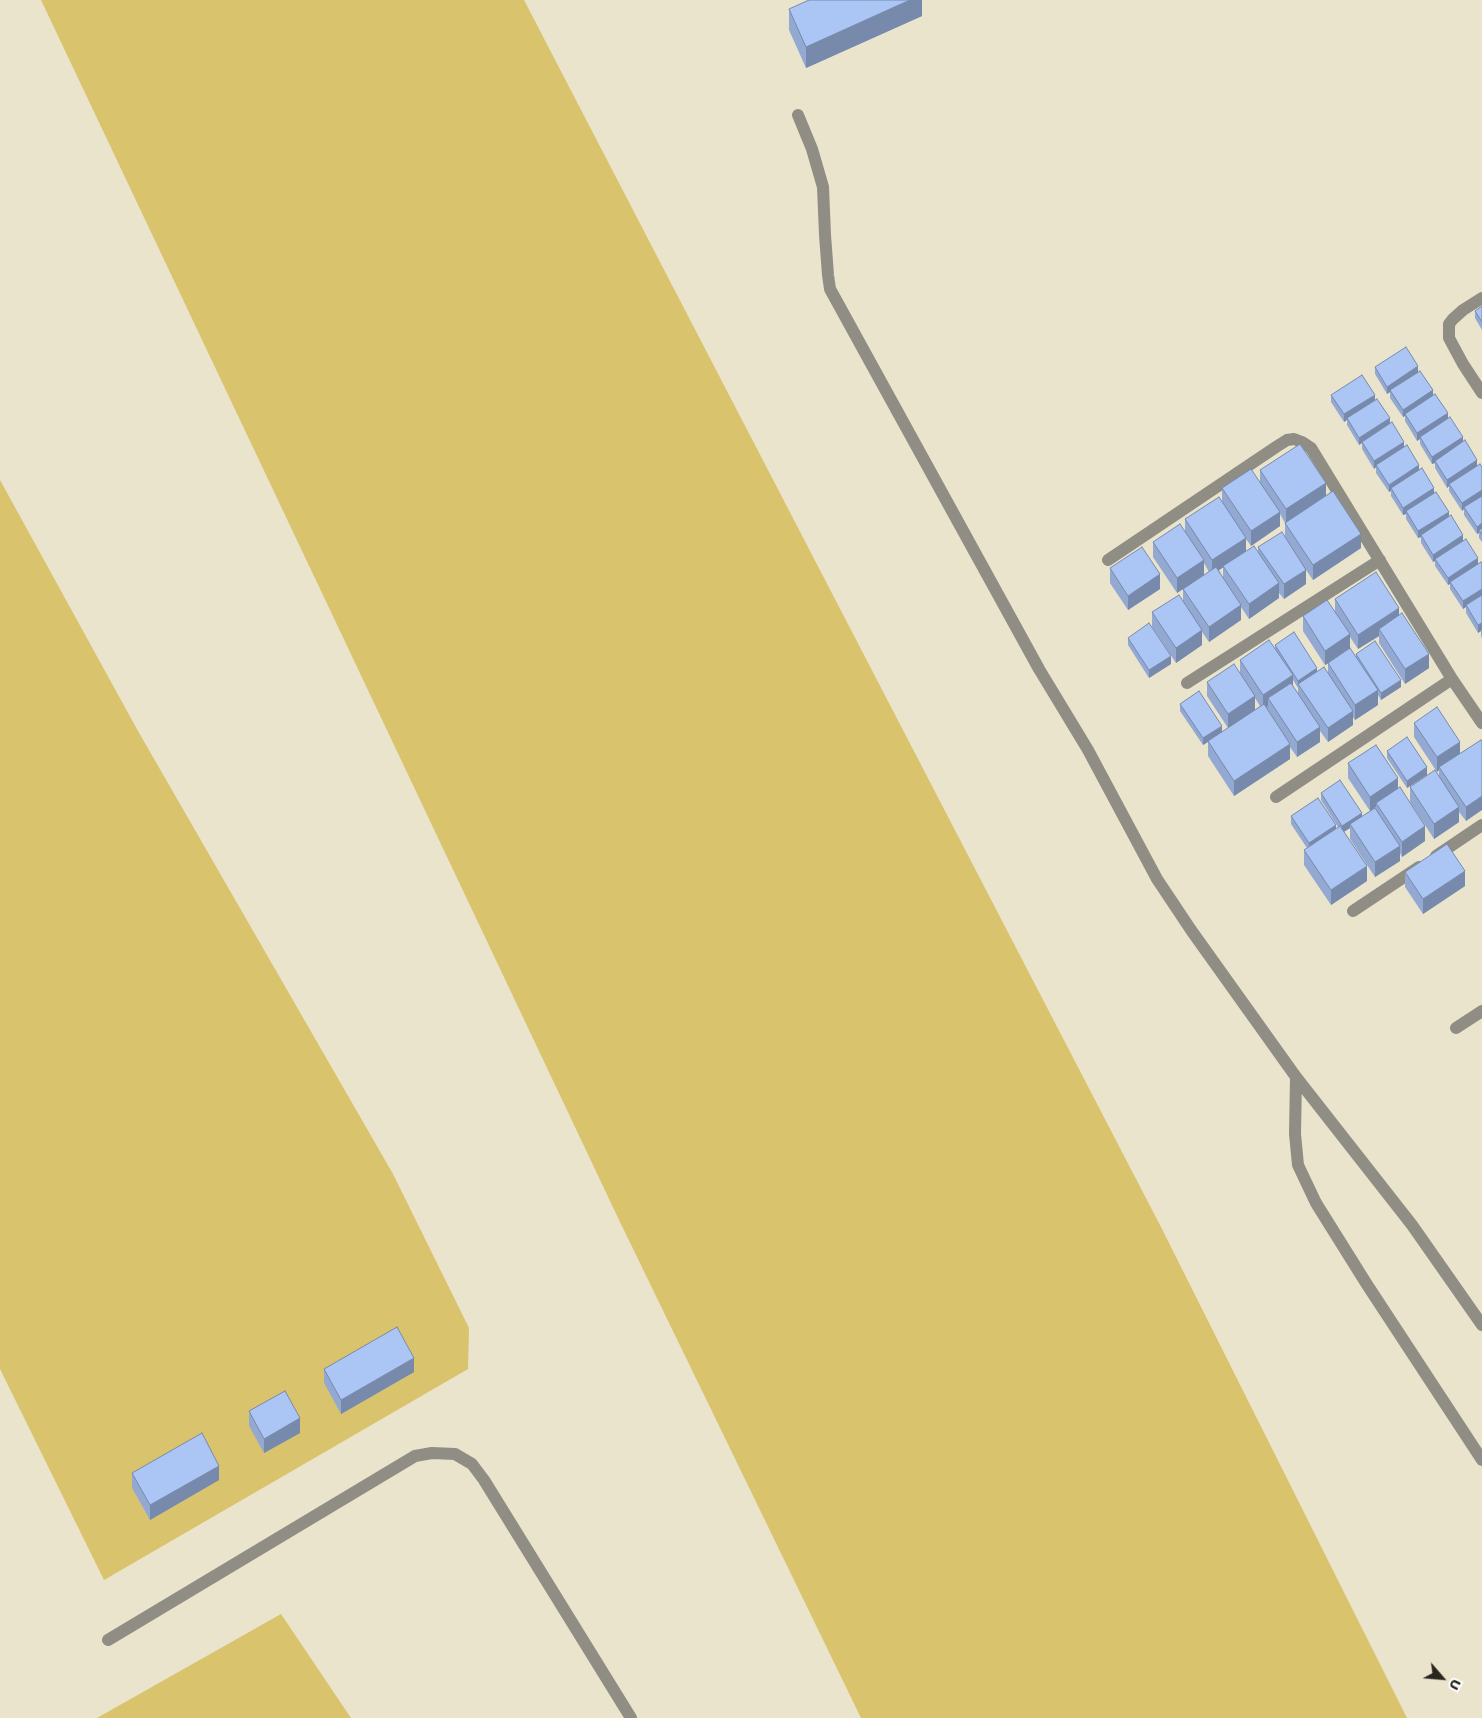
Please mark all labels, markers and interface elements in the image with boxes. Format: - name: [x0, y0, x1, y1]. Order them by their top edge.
- north arrow: [1417, 1653, 1467, 1703]
- text: U: [1446, 1677, 1465, 1693]

